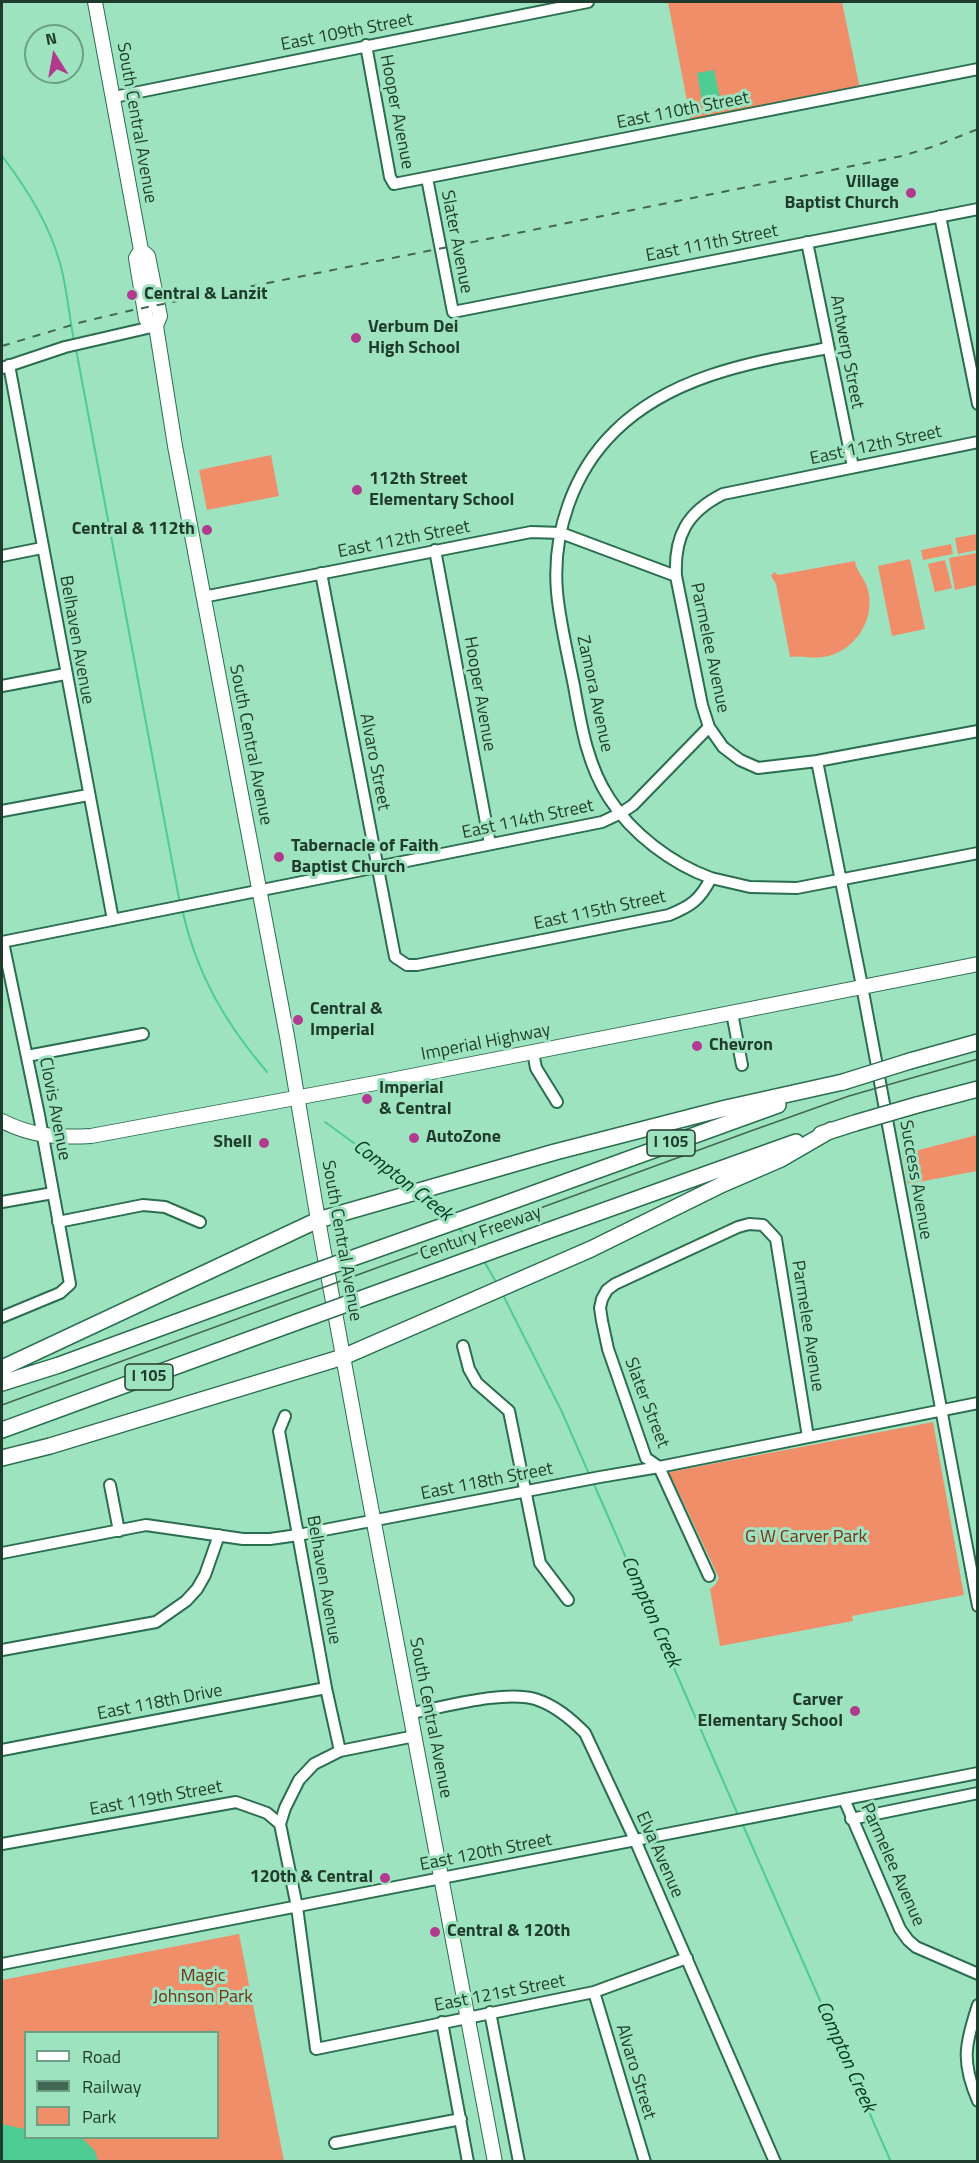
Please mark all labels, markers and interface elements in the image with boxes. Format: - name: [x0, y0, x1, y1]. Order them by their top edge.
- street label: East 109th Street: [279, 10, 415, 56]
- north arrow: [24, 24, 84, 84]
- text: N: [43, 25, 59, 51]
- street label: South Central Avenue: [111, 41, 161, 205]
- street label: Hooper Avenue: [374, 53, 418, 171]
- street label: East 110th Street: [615, 88, 751, 134]
- place label: Village Baptist Church: [784, 172, 899, 214]
- marker: Village Baptist Church: [904, 186, 918, 200]
- street label: Slater Avenue: [435, 188, 477, 296]
- street label: East 111th Street: [644, 221, 780, 267]
- place label: Central & Lanzit: [144, 284, 268, 306]
- marker: Central & Lanzit: [125, 288, 139, 302]
- street label: Antwerp Street: [824, 293, 868, 411]
- place label: Verbum Dei High School: [368, 317, 460, 360]
- marker: Verbum Dei High School: [349, 331, 363, 345]
- street label: East 112th Street: [808, 421, 944, 471]
- place label: 112th Street Elementary School: [369, 469, 514, 512]
- marker: 112th Street Elementary School: [350, 483, 364, 497]
- street label: East 112th Street: [336, 517, 472, 563]
- place label: Central & 112th: [72, 519, 195, 541]
- marker: Central & 112th: [200, 523, 214, 537]
- street label: Belhaven Avenue: [54, 574, 98, 706]
- street label: Parmelee Avenue: [685, 581, 733, 715]
- street label: Zamora Avenue: [571, 634, 617, 754]
- street label: Hooper Avenue: [458, 635, 500, 753]
- street label: South Central Avenue: [224, 663, 276, 827]
- street label: Alvaro Street: [354, 712, 394, 812]
- street label: East 114th Street: [460, 795, 596, 845]
- place label: Tabernacle of Faith Baptist Church: [291, 836, 439, 878]
- marker: Tabernacle of Faith Baptist Church: [272, 850, 286, 864]
- street label: East 115th Street: [532, 886, 668, 936]
- place label: Central & Imperial: [310, 999, 383, 1042]
- marker: Central & Imperial: [291, 1013, 305, 1027]
- street label: Imperial Highway: [419, 1020, 553, 1066]
- place label: Chevron: [709, 1035, 773, 1057]
- marker: Chevron: [690, 1039, 704, 1053]
- street label: Clovis Avenue: [33, 1056, 75, 1162]
- place label: Imperial & Central: [379, 1078, 452, 1120]
- marker: Imperial & Central: [360, 1092, 374, 1106]
- street label: Success Avenue: [894, 1119, 936, 1241]
- place label: AutoZone: [426, 1127, 501, 1149]
- road number: I 105: [647, 1130, 695, 1156]
- marker: AutoZone: [407, 1131, 421, 1145]
- place label: Shell: [213, 1132, 252, 1154]
- water label: Compton Creek: [348, 1135, 456, 1227]
- marker: Shell: [257, 1136, 271, 1150]
- street label: South Central Avenue: [316, 1159, 366, 1323]
- street label: Century Freeway: [417, 1202, 545, 1266]
- street label: Parmelee Avenue: [786, 1259, 828, 1393]
- street label: Slater Street: [619, 1355, 673, 1451]
- road number: I 105: [125, 1364, 173, 1390]
- street label: East 118th Street: [419, 1459, 555, 1505]
- street label: Belhaven Avenue: [301, 1514, 345, 1646]
- park label: G W Carver Park: [745, 1527, 867, 1549]
- water label: Compton Creek: [615, 1553, 685, 1671]
- street label: South Central Avenue: [404, 1636, 456, 1800]
- street label: East 118th Drive: [96, 1680, 224, 1726]
- place label: Carver Elementary School: [698, 1690, 843, 1732]
- marker: Carver Elementary School: [848, 1704, 862, 1718]
- street label: East 119th Street: [88, 1777, 224, 1821]
- street label: Parmelee Avenue: [855, 1800, 929, 1930]
- street label: Elva Avenue: [630, 1809, 688, 1901]
- street label: East 120th Street: [418, 1830, 554, 1876]
- place label: 120th & Central: [250, 1867, 373, 1889]
- marker: 120th & Central: [378, 1871, 392, 1885]
- place label: Central & 120th: [447, 1921, 570, 1943]
- marker: Central & 120th: [428, 1925, 442, 1939]
- park label: Magic Johnson Park: [153, 1966, 253, 2008]
- street label: East 121st Street: [433, 1971, 567, 2017]
- water label: Compton Creek: [810, 1998, 880, 2116]
- street label: Alvaro Street: [610, 2022, 660, 2122]
- legend: [24, 2031, 219, 2139]
- text: Road: [82, 2043, 121, 2070]
- text: Railway: [82, 2073, 141, 2100]
- text: Park: [82, 2103, 116, 2130]

